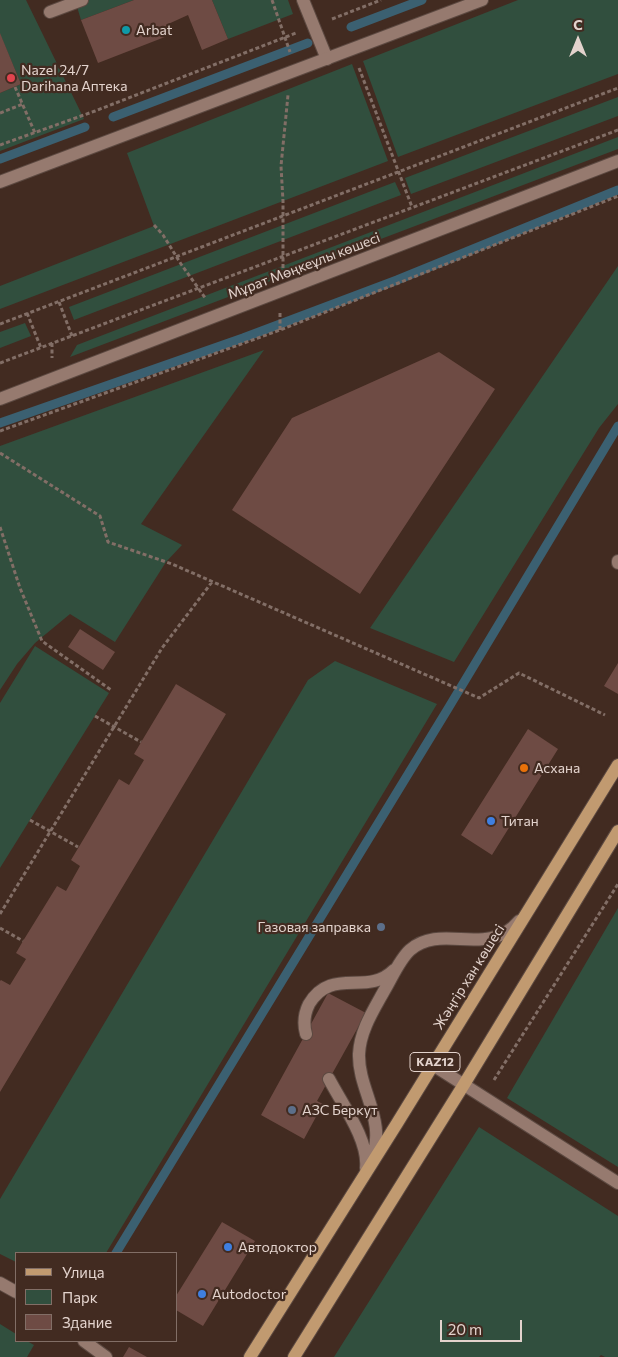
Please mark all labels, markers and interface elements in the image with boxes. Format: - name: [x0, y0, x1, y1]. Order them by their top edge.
- north arrow: [553, 15, 603, 65]
- text: С: [573, 16, 583, 33]
- place label: Arbat: [136, 22, 173, 38]
- marker: Arbat: [120, 24, 132, 36]
- place label: Nazel 24/7 Darihana Аптека: [21, 62, 127, 94]
- marker: Nazel 24/7 Darihana Аптека: [5, 72, 17, 84]
- street label: Мұрат Мөңкеұлы көшесі: [225, 229, 383, 303]
- place label: Асхана: [534, 760, 580, 776]
- marker: Асхана: [518, 762, 530, 774]
- place label: Титан: [501, 813, 539, 829]
- marker: Титан: [485, 815, 497, 827]
- place label: Газовая заправка: [258, 919, 371, 935]
- marker: Газовая заправка: [375, 921, 387, 933]
- street label: Жәңгір хан көшесі: [430, 921, 508, 1033]
- road number: KAZ12: [410, 1052, 460, 1072]
- place label: АЗС Беркут: [302, 1102, 378, 1118]
- marker: АЗС Беркут: [286, 1104, 298, 1116]
- place label: Автодоктор: [238, 1239, 317, 1255]
- marker: Автодоктор: [222, 1241, 234, 1253]
- legend: [15, 1252, 178, 1342]
- text: Улица: [62, 1263, 104, 1281]
- place label: Autodoctor: [212, 1286, 286, 1302]
- text: Парк: [62, 1288, 98, 1306]
- marker: Autodoctor: [196, 1288, 208, 1300]
- scale bar: [443, 1310, 526, 1342]
- text: Здание: [62, 1313, 112, 1331]
- text: 20 m: [448, 1320, 482, 1338]

